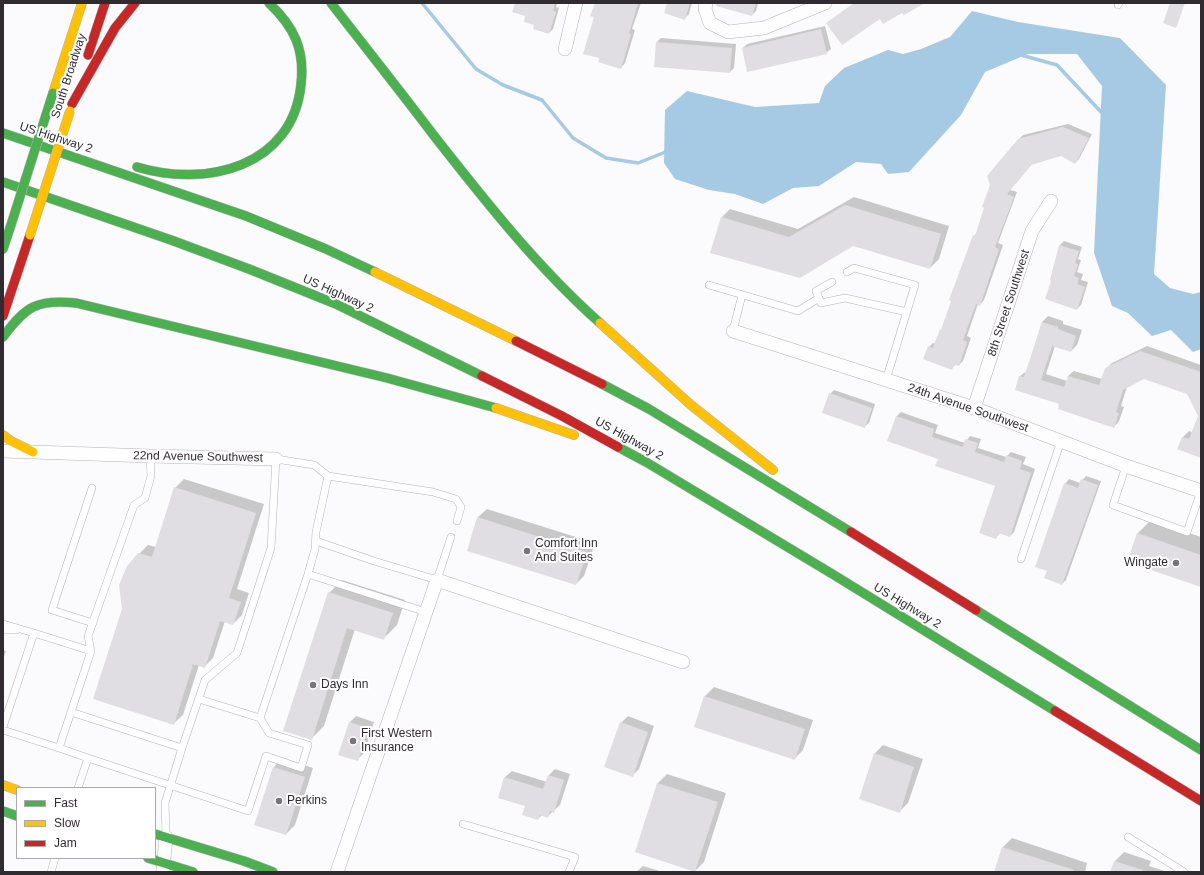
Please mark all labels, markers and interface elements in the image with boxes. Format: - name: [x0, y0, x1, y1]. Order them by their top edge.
- street label: South Broadway: [49, 32, 89, 120]
- street label: US Highway 2: [18, 119, 94, 157]
- street label: 8th Street Southwest: [985, 248, 1033, 358]
- street label: US Highway 2: [300, 272, 376, 316]
- street label: 24th Avenue Southwest: [906, 381, 1030, 435]
- street label: US Highway 2: [592, 414, 666, 464]
- street label: 22nd Avenue Southwest: [133, 449, 263, 465]
- place label: Comfort Inn And Suites: [535, 537, 598, 565]
- marker: Comfort Inn And Suites: [522, 546, 532, 556]
- place label: Wingate: [1124, 556, 1168, 570]
- marker: Wingate: [1171, 558, 1181, 568]
- street label: US Highway 2: [871, 580, 943, 632]
- place label: Days Inn: [321, 678, 368, 692]
- marker: Days Inn: [308, 680, 318, 690]
- place label: First Western Insurance: [361, 727, 432, 755]
- marker: First Western Insurance: [348, 736, 358, 746]
- legend: [16, 787, 156, 859]
- place label: Perkins: [287, 794, 327, 808]
- text: Fast: [54, 796, 77, 810]
- marker: Perkins: [274, 796, 284, 806]
- text: Slow: [54, 816, 80, 830]
- text: Jam: [54, 836, 77, 850]

